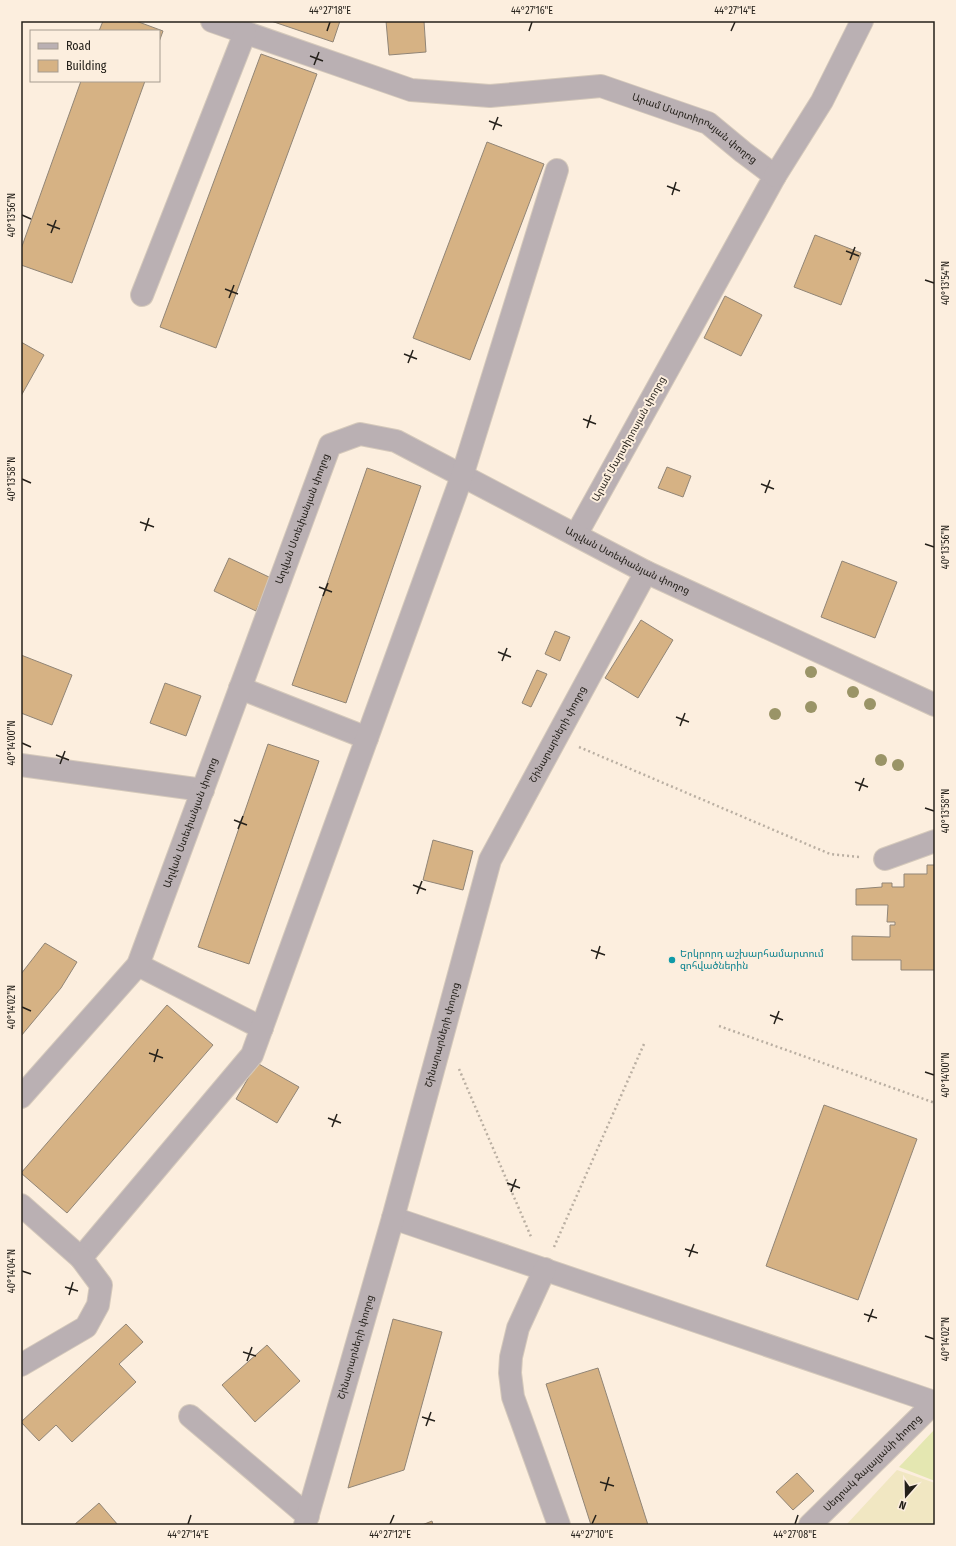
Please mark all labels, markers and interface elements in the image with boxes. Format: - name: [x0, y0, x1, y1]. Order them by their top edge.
- text: 44°27'18"E: [309, 5, 351, 17]
- text: 44°27'16"E: [511, 5, 553, 17]
- text: 44°27'14"E: [714, 5, 756, 17]
- legend: [30, 30, 160, 82]
- text: Road: [66, 39, 91, 53]
- text: Building: [66, 59, 107, 73]
- street label: Արամ Մարտիրոսյան փողոց: [630, 91, 759, 166]
- text: 40°13'56"N: [6, 193, 18, 237]
- text: 40°13'54"N: [940, 261, 952, 305]
- street label: Արամ Մարտիրոսյան փողոց: [590, 374, 668, 504]
- street label: Աղվան Ստեփանյան փողոց: [273, 452, 332, 586]
- text: 40°13'58"N: [6, 457, 18, 501]
- street label: Աղվան Ստեփանյան փողոց: [563, 525, 692, 597]
- text: 40°13'56"N: [940, 525, 952, 569]
- street label: Շինարարների փողոց: [527, 684, 589, 785]
- text: 40°14'00"N: [6, 720, 18, 766]
- street label: Աղվան Ստեփանյան փողոց: [161, 756, 220, 890]
- text: 40°13'58"N: [940, 789, 952, 833]
- place label: Երկրորդ աշխարհամարտում զոհվածներին: [680, 948, 824, 972]
- marker: Երկրորդ աշխարհամարտում զոհվածներին: [667, 955, 677, 965]
- street label: Շինարարների փողոց: [423, 981, 463, 1089]
- text: 40°14'02"N: [6, 985, 18, 1029]
- text: 40°14'00"N: [940, 1052, 952, 1098]
- text: 40°14'04"N: [6, 1249, 18, 1293]
- street label: Շինարարների փողոց: [335, 1293, 377, 1401]
- text: 40°14'02"N: [940, 1317, 952, 1361]
- street label: Սեդրակ Ջալալյանի փողոց: [821, 1412, 924, 1514]
- north arrow: [886, 1476, 926, 1516]
- text: N: [897, 1498, 908, 1512]
- text: 44°27'14"E: [167, 1529, 209, 1541]
- text: 44°27'12"E: [369, 1529, 411, 1541]
- text: 44°27'10"E: [571, 1529, 613, 1541]
- text: 44°27'08"E: [773, 1529, 817, 1541]

